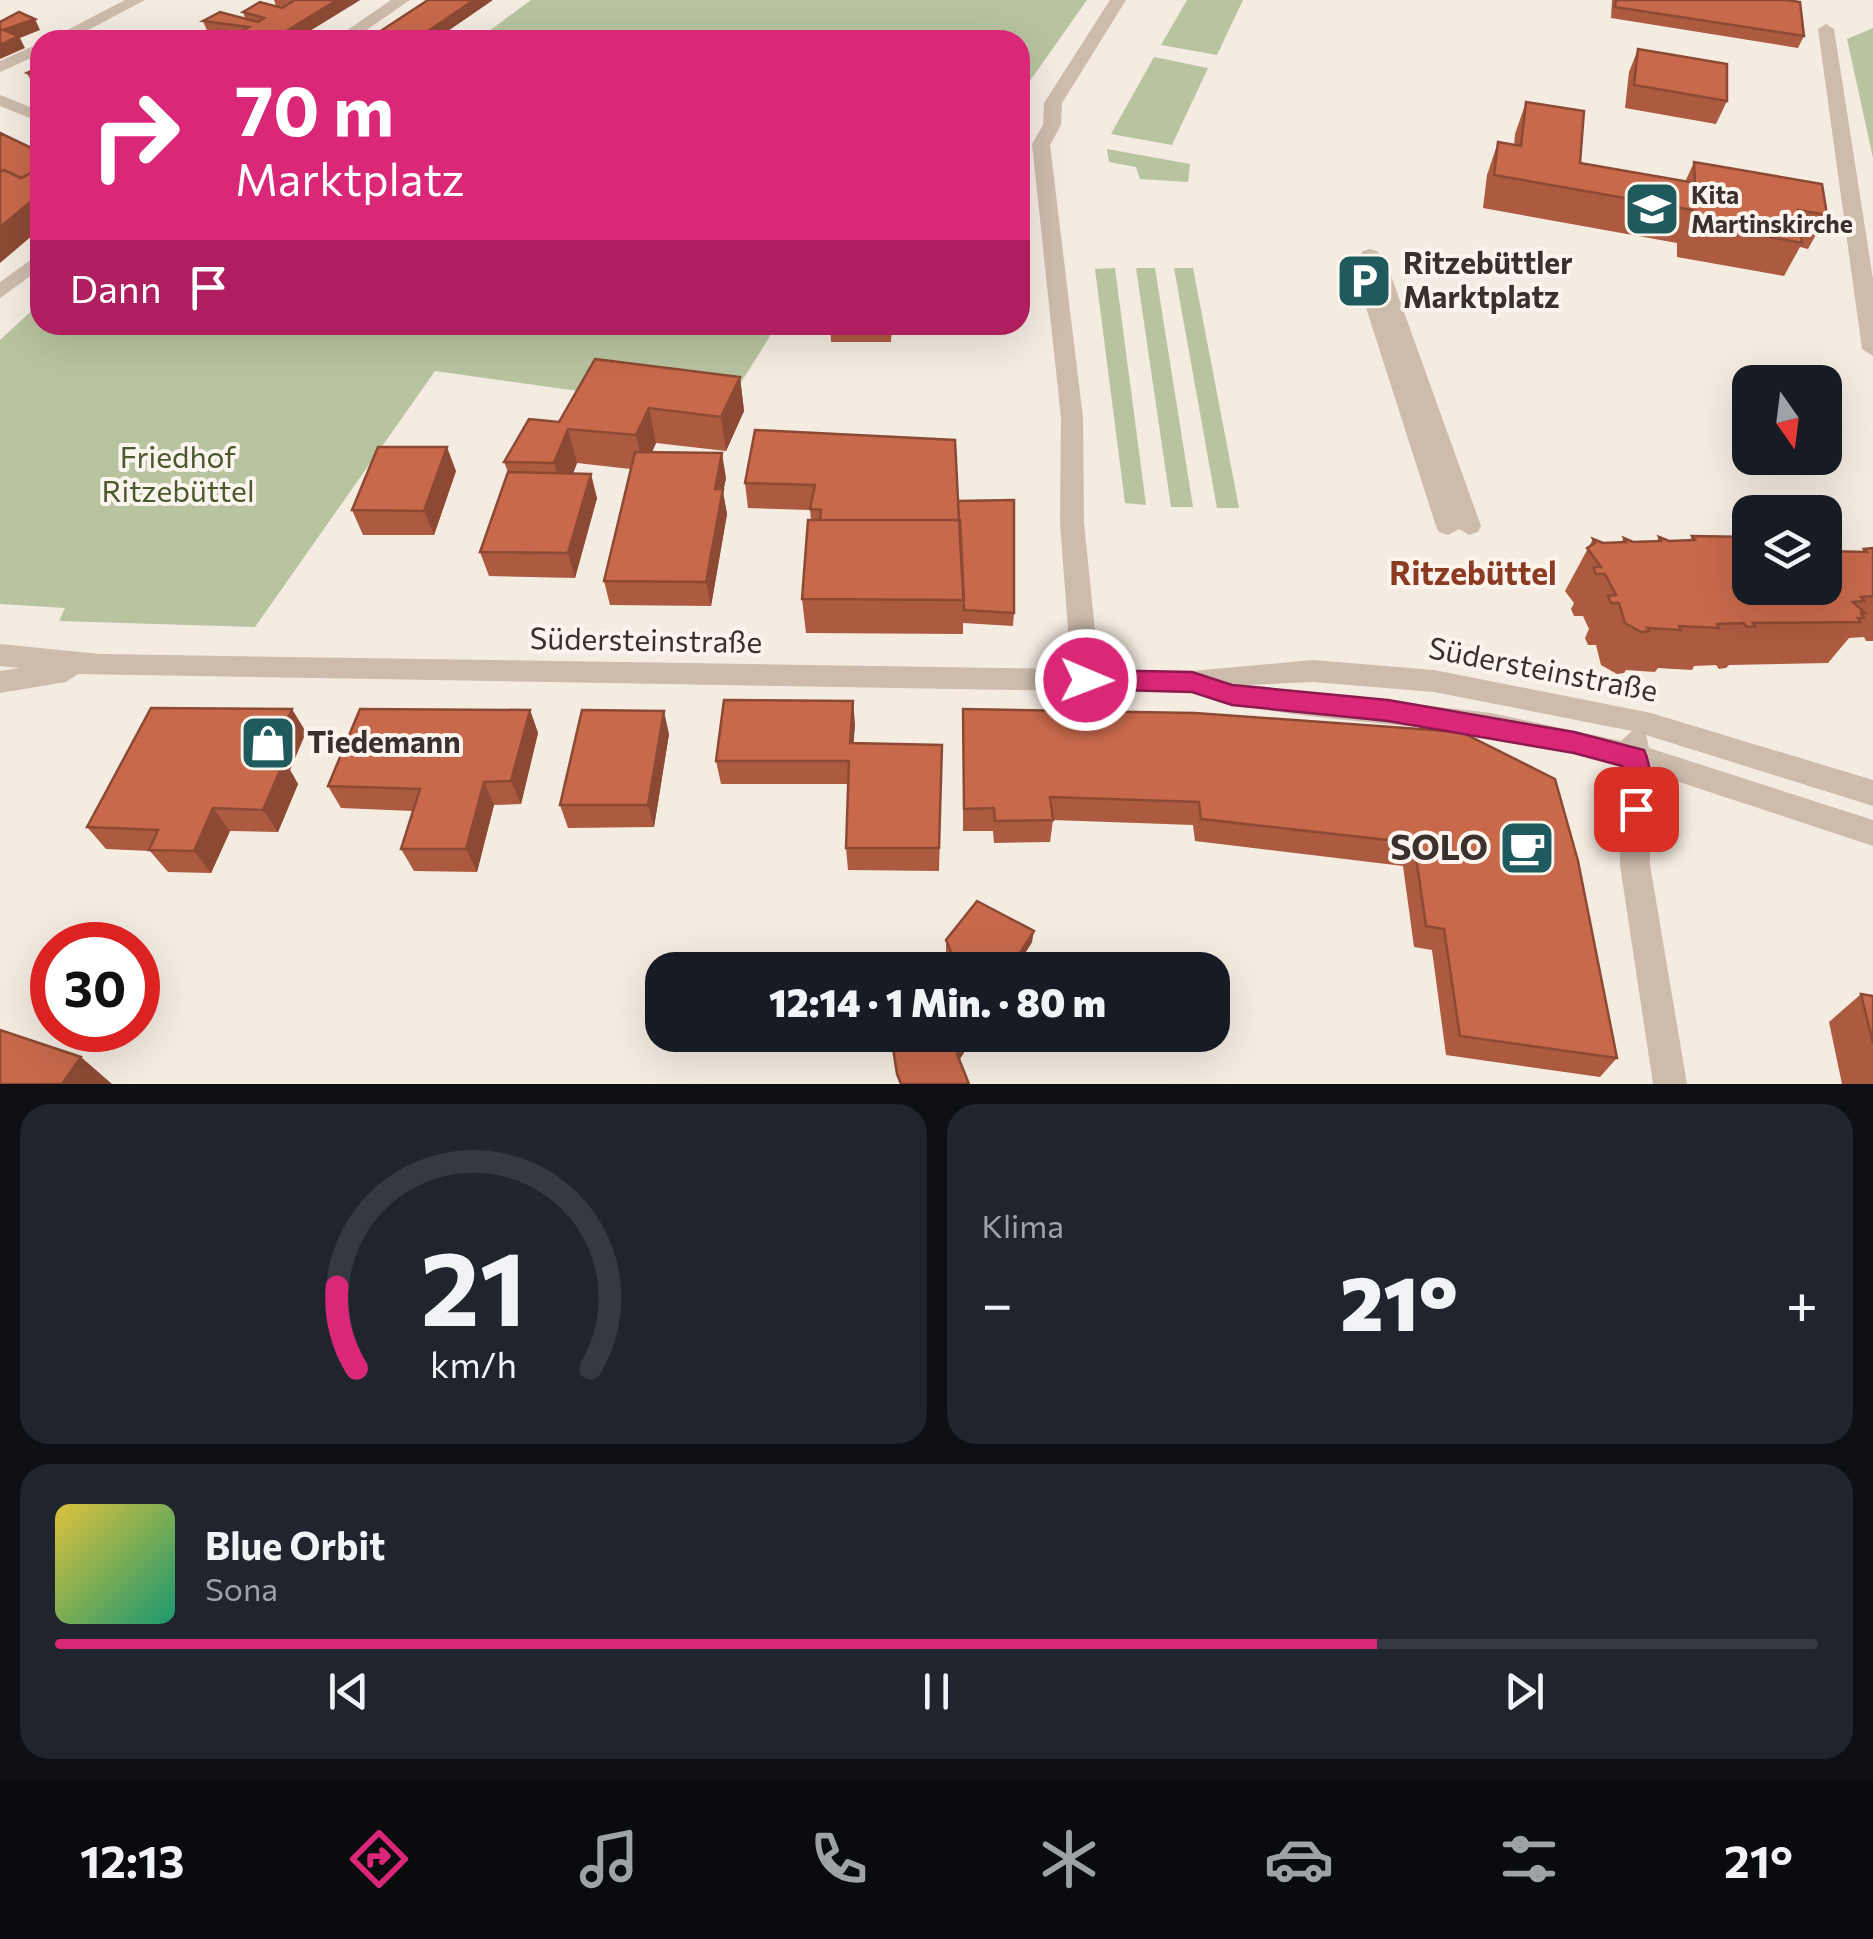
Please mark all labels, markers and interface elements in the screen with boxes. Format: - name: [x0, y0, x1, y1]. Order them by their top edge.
- text: 70 m: [235, 65, 394, 150]
- icon: right: [70, 70, 200, 200]
- text: Marktplatz: [235, 150, 464, 205]
- school or university icon: Kita Martinskirche: [1622, 179, 1682, 239]
- place label: Kita Martinskirche: [1691, 179, 1853, 238]
- place label: Ritzebüttler Marktplatz: [1403, 243, 1573, 314]
- parking icon: Ritzebüttler Marktplatz: [1334, 251, 1394, 311]
- icon: arrive: [181, 260, 236, 315]
- text: Dann: [70, 264, 161, 311]
- north arrow: [1732, 365, 1842, 475]
- map controls: [1732, 365, 1842, 605]
- park label: Friedhof Ritzebüttel: [101, 437, 255, 508]
- button: layers: [1732, 495, 1842, 605]
- district label: Ritzebüttel: [1389, 552, 1557, 592]
- street label: Südersteinstraße: [529, 618, 763, 659]
- street label: Südersteinstraße: [1426, 627, 1661, 708]
- position arrow: [1034, 628, 1138, 732]
- shop icon: Tiedemann: [238, 713, 298, 773]
- place label: Tiedemann: [307, 722, 461, 759]
- pin: [1594, 767, 1679, 852]
- icon: arrive: [1609, 782, 1664, 837]
- cafe icon: SOLO: [1497, 818, 1557, 878]
- place label: SOLO: [1390, 824, 1488, 867]
- speed limit sign: 30: [30, 922, 160, 1052]
- text: 12:14 · 1 Min. · 80 m: [769, 978, 1106, 1025]
- text: Klima: [982, 1205, 1064, 1245]
- text: 21: [420, 1220, 526, 1347]
- text: 21°: [1340, 1255, 1458, 1346]
- text: −: [982, 1268, 1013, 1335]
- text: +: [1786, 1268, 1818, 1335]
- text: km/h: [430, 1342, 517, 1385]
- text: Blue Orbit: [205, 1521, 385, 1568]
- text: Sona: [205, 1568, 278, 1608]
- icon: previous: [321, 1664, 376, 1719]
- icon: pause: [909, 1664, 964, 1719]
- icon: next: [1497, 1664, 1552, 1719]
- icon: directions: [344, 1824, 414, 1894]
- icon: music: [574, 1824, 644, 1894]
- icon: phone: [804, 1824, 874, 1894]
- icon: climate: [1034, 1824, 1104, 1894]
- icon: car: [1264, 1824, 1334, 1894]
- icon: filters: [1494, 1824, 1564, 1894]
- text: 12:13: [80, 1832, 184, 1887]
- text: 21°: [1724, 1832, 1793, 1887]

